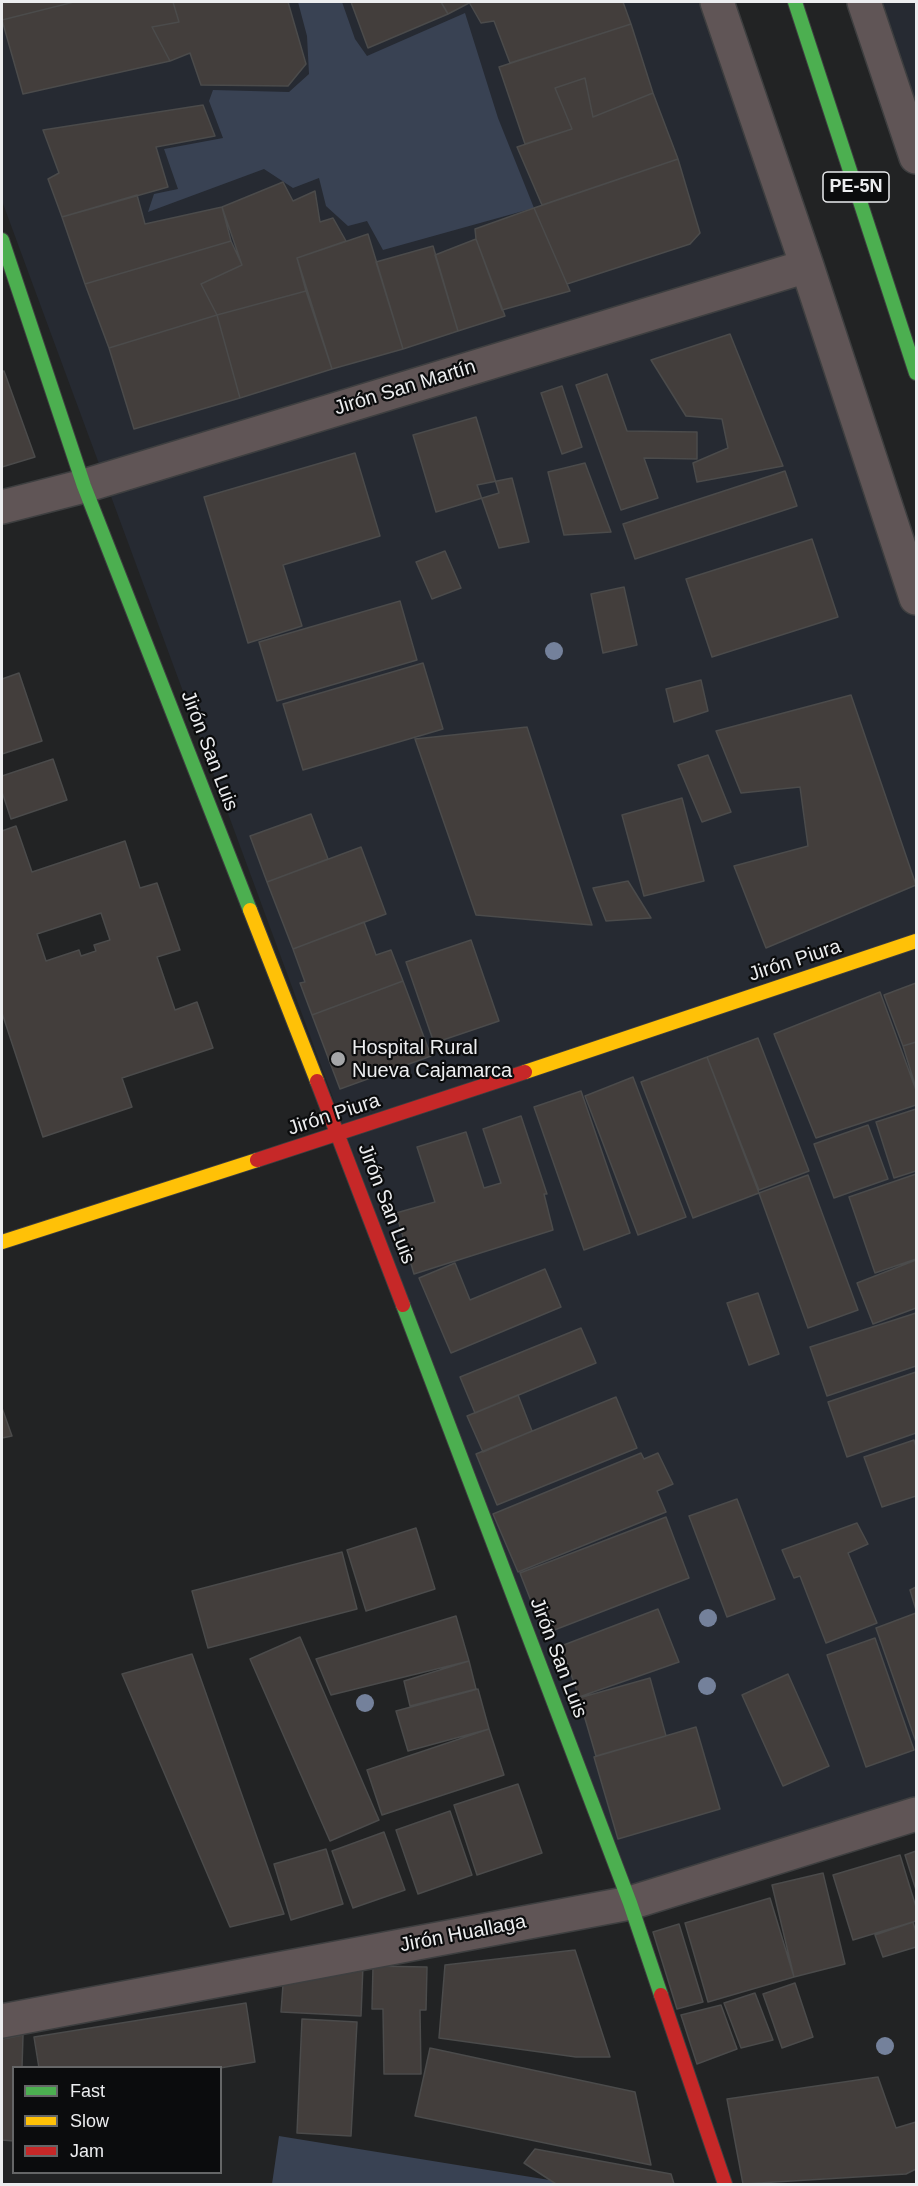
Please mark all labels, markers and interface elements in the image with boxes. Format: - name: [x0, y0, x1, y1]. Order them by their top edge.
- road number: PE-5N: [823, 172, 889, 202]
- street label: Jirón San Martín: [331, 355, 479, 421]
- street label: Jirón San Luis: [175, 688, 243, 814]
- street label: Jirón Piura: [746, 935, 844, 987]
- place label: Hospital Rural Nueva Cajamarca: [352, 1036, 512, 1083]
- marker: Hospital Rural Nueva Cajamarca: [329, 1050, 347, 1068]
- street label: Jirón Piura: [285, 1089, 383, 1141]
- street label: Jirón San Luis: [352, 1141, 420, 1267]
- street label: Jirón San Luis: [524, 1595, 592, 1721]
- street label: Jirón Huallaga: [398, 1910, 528, 1958]
- legend: [12, 2066, 222, 2174]
- text: Fast: [70, 2081, 105, 2101]
- text: Slow: [70, 2111, 109, 2131]
- text: Jam: [70, 2141, 104, 2161]

